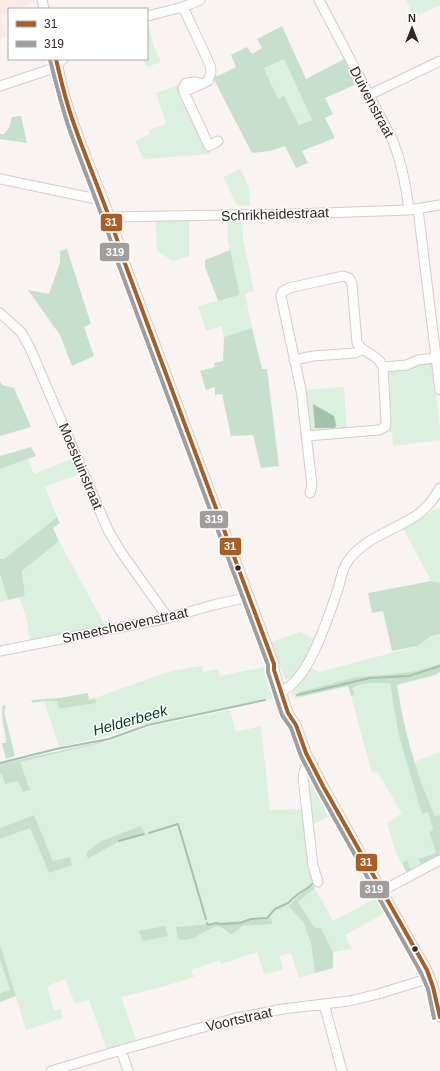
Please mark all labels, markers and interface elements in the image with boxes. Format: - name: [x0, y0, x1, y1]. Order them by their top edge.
- legend: [8, 8, 148, 60]
- north arrow: [392, 8, 432, 48]
- text: N: [408, 12, 416, 24]
- text: 31: [44, 17, 58, 31]
- text: 319: [44, 37, 64, 51]
- street label: Duivenstraat: [346, 64, 398, 141]
- street label: Schrikheidestraat: [221, 204, 329, 224]
- line badge: 31: [100, 213, 123, 232]
- text: 31: [105, 216, 117, 228]
- line badge: 319: [99, 242, 130, 262]
- text: 319: [106, 246, 124, 258]
- street label: Moestuinstraat: [56, 421, 106, 511]
- line badge: 319: [199, 510, 229, 529]
- text: 319: [205, 513, 223, 525]
- line badge: 31: [219, 537, 242, 556]
- text: 31: [224, 540, 236, 552]
- unlabelled marker: [233, 563, 243, 573]
- street label: Smeetshoevenstraat: [61, 604, 190, 646]
- water label: Helderbeek: [91, 701, 171, 739]
- line badge: 31: [355, 853, 378, 872]
- text: 31: [360, 856, 372, 868]
- line badge: 319: [359, 880, 390, 899]
- text: 319: [365, 883, 383, 895]
- unlabelled marker: [410, 944, 420, 954]
- street label: Voortstraat: [204, 1004, 274, 1034]

